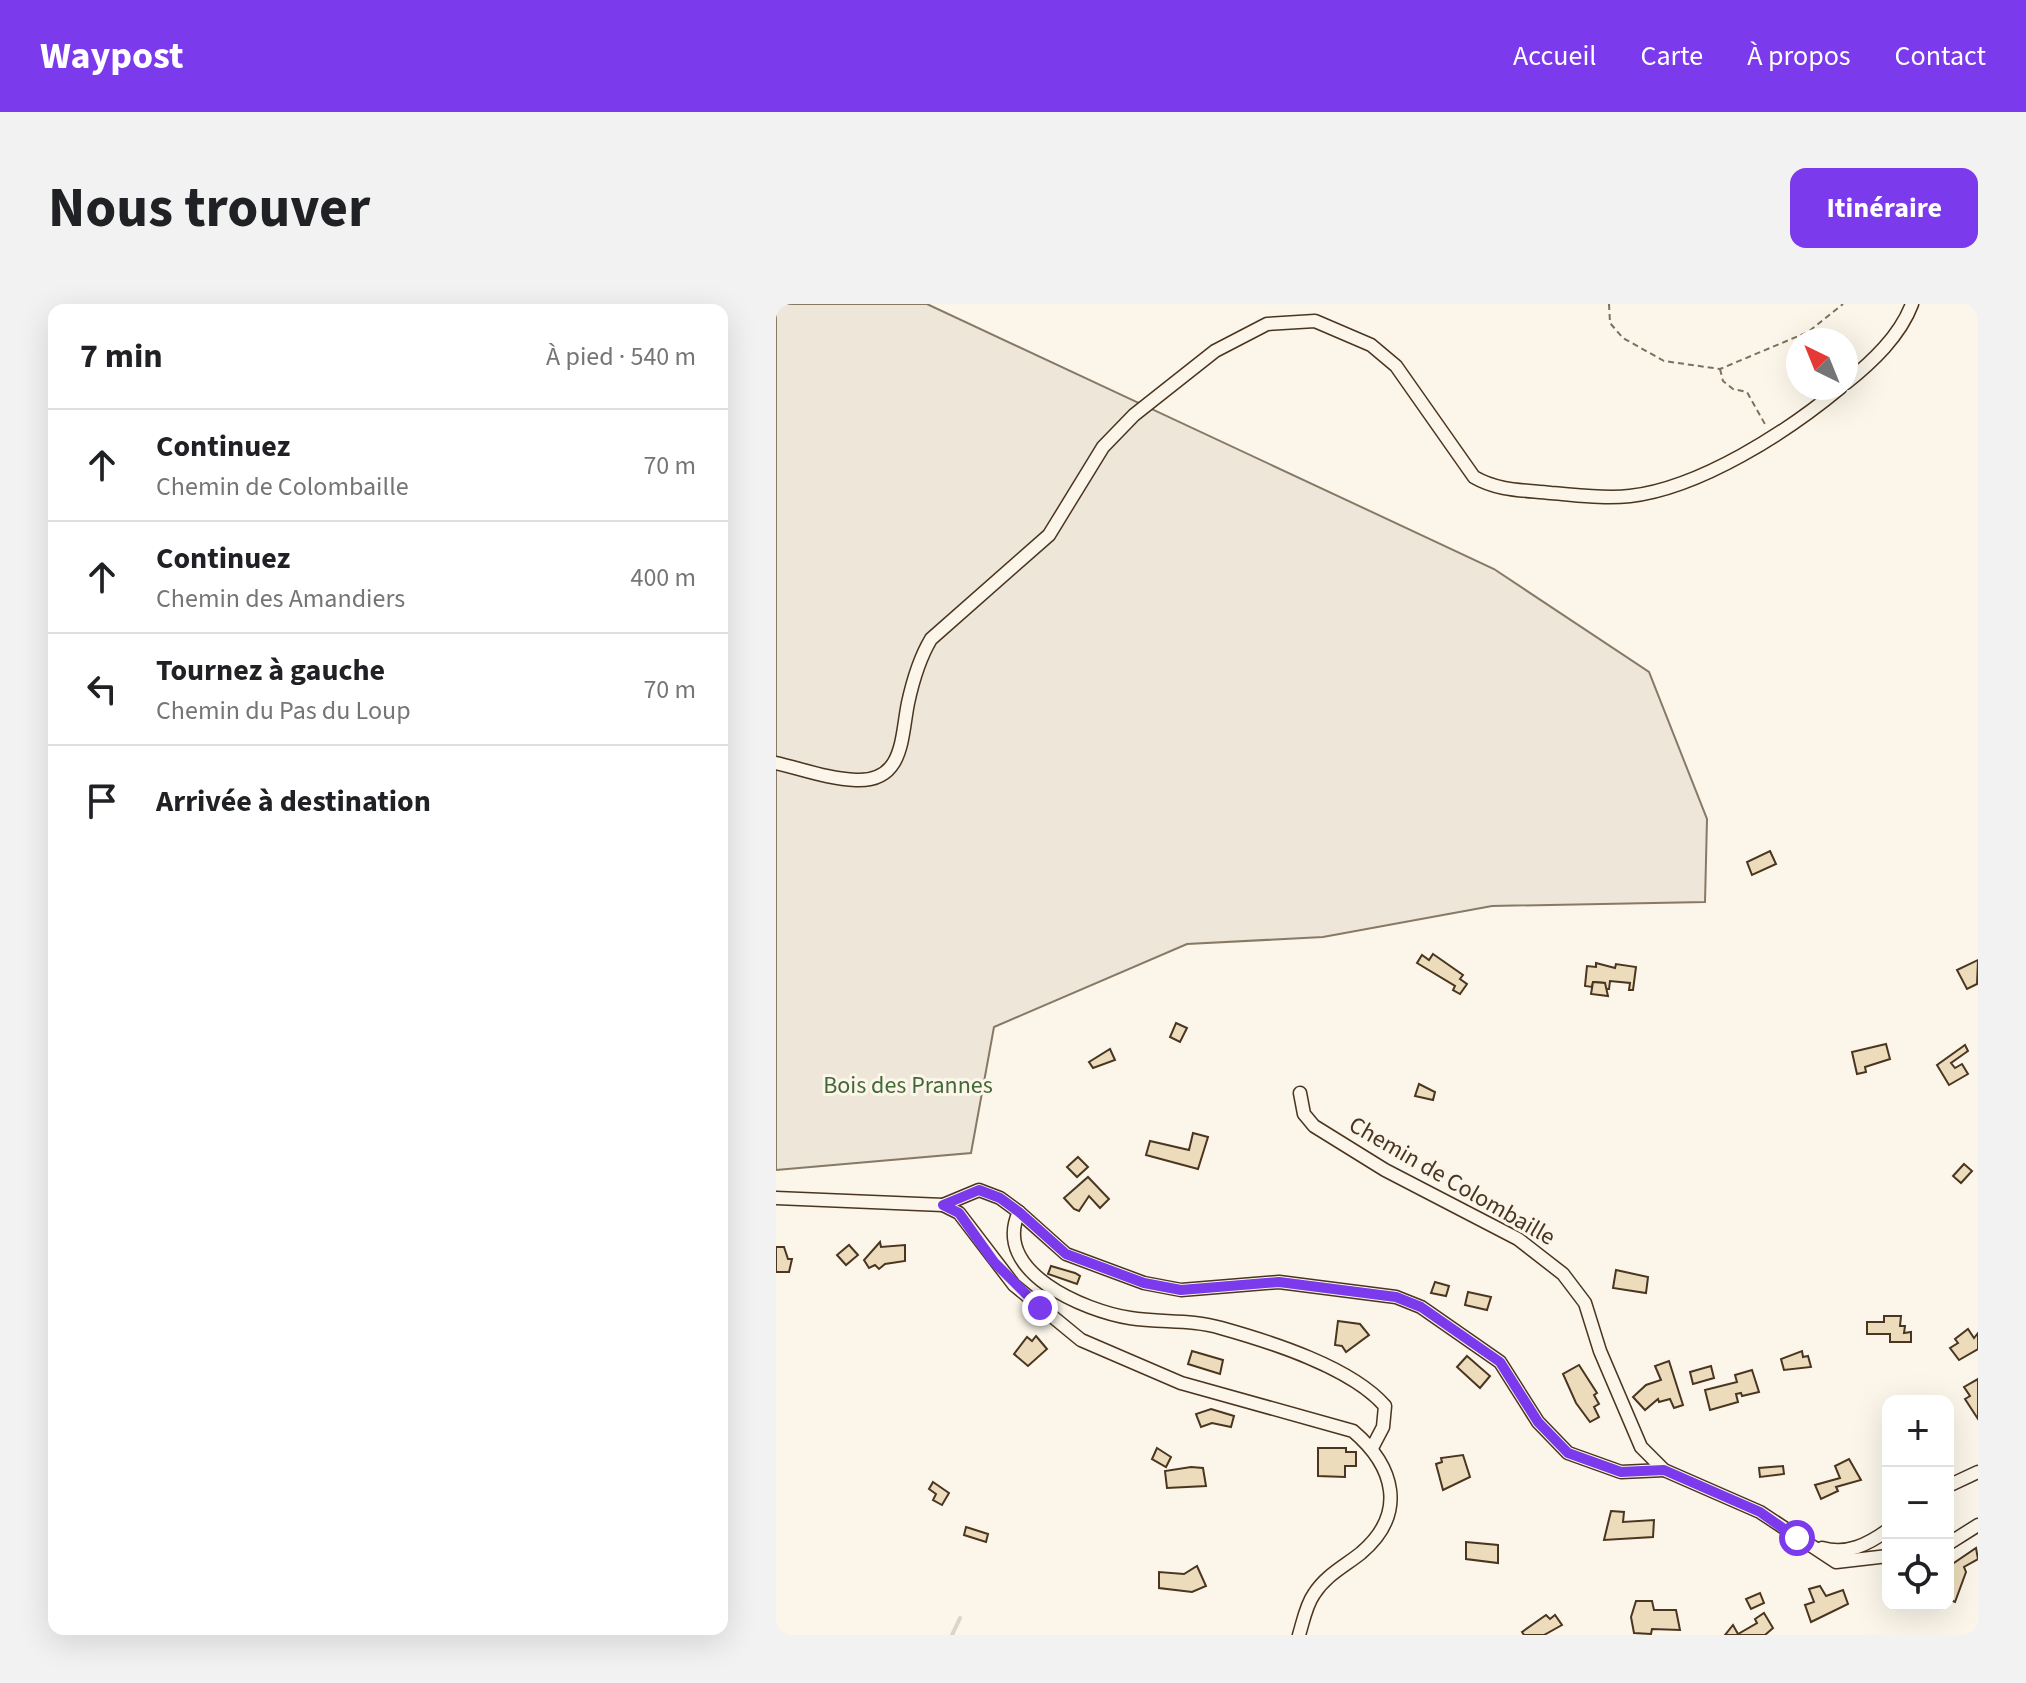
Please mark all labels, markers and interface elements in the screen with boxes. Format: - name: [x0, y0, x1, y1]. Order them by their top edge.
- text: Waypost: [40, 29, 184, 83]
- text: Accueil: [1513, 36, 1596, 76]
- text: Carte: [1640, 36, 1703, 76]
- text: À propos: [1747, 36, 1851, 76]
- text: Contact: [1895, 36, 1986, 76]
- button: Itinéraire: [1790, 168, 1978, 248]
- text: Nous trouver: [48, 169, 370, 248]
- north arrow: [1786, 328, 1858, 400]
- text: 7 min: [80, 332, 163, 381]
- text: À pied · 540 m: [546, 338, 696, 375]
- text: Continuez: [156, 425, 290, 468]
- icon: ahead: [80, 443, 124, 487]
- text: 70 m: [643, 447, 696, 484]
- text: Chemin de Colombaille: [156, 468, 409, 505]
- text: Continuez: [156, 537, 290, 580]
- icon: ahead: [80, 555, 124, 599]
- text: 400 m: [630, 559, 696, 596]
- text: Chemin des Amandiers: [156, 580, 405, 617]
- text: Tournez à gauche: [156, 649, 385, 692]
- icon: left: [80, 667, 124, 711]
- text: 70 m: [643, 671, 696, 708]
- text: Chemin du Pas du Loup: [156, 692, 411, 729]
- icon: arrive: [80, 779, 124, 823]
- text: Arrivée à destination: [156, 780, 431, 823]
- park label: Bois des Prannes: [823, 1068, 993, 1103]
- street label: Chemin de Colombaille: [1342, 1108, 1562, 1254]
- route end: [1022, 1290, 1058, 1326]
- map controls: [1882, 1395, 1954, 1611]
- button: +: [1882, 1395, 1954, 1467]
- button: −: [1882, 1467, 1954, 1539]
- route start: [1779, 1520, 1815, 1556]
- button: locate: [1882, 1539, 1954, 1611]

